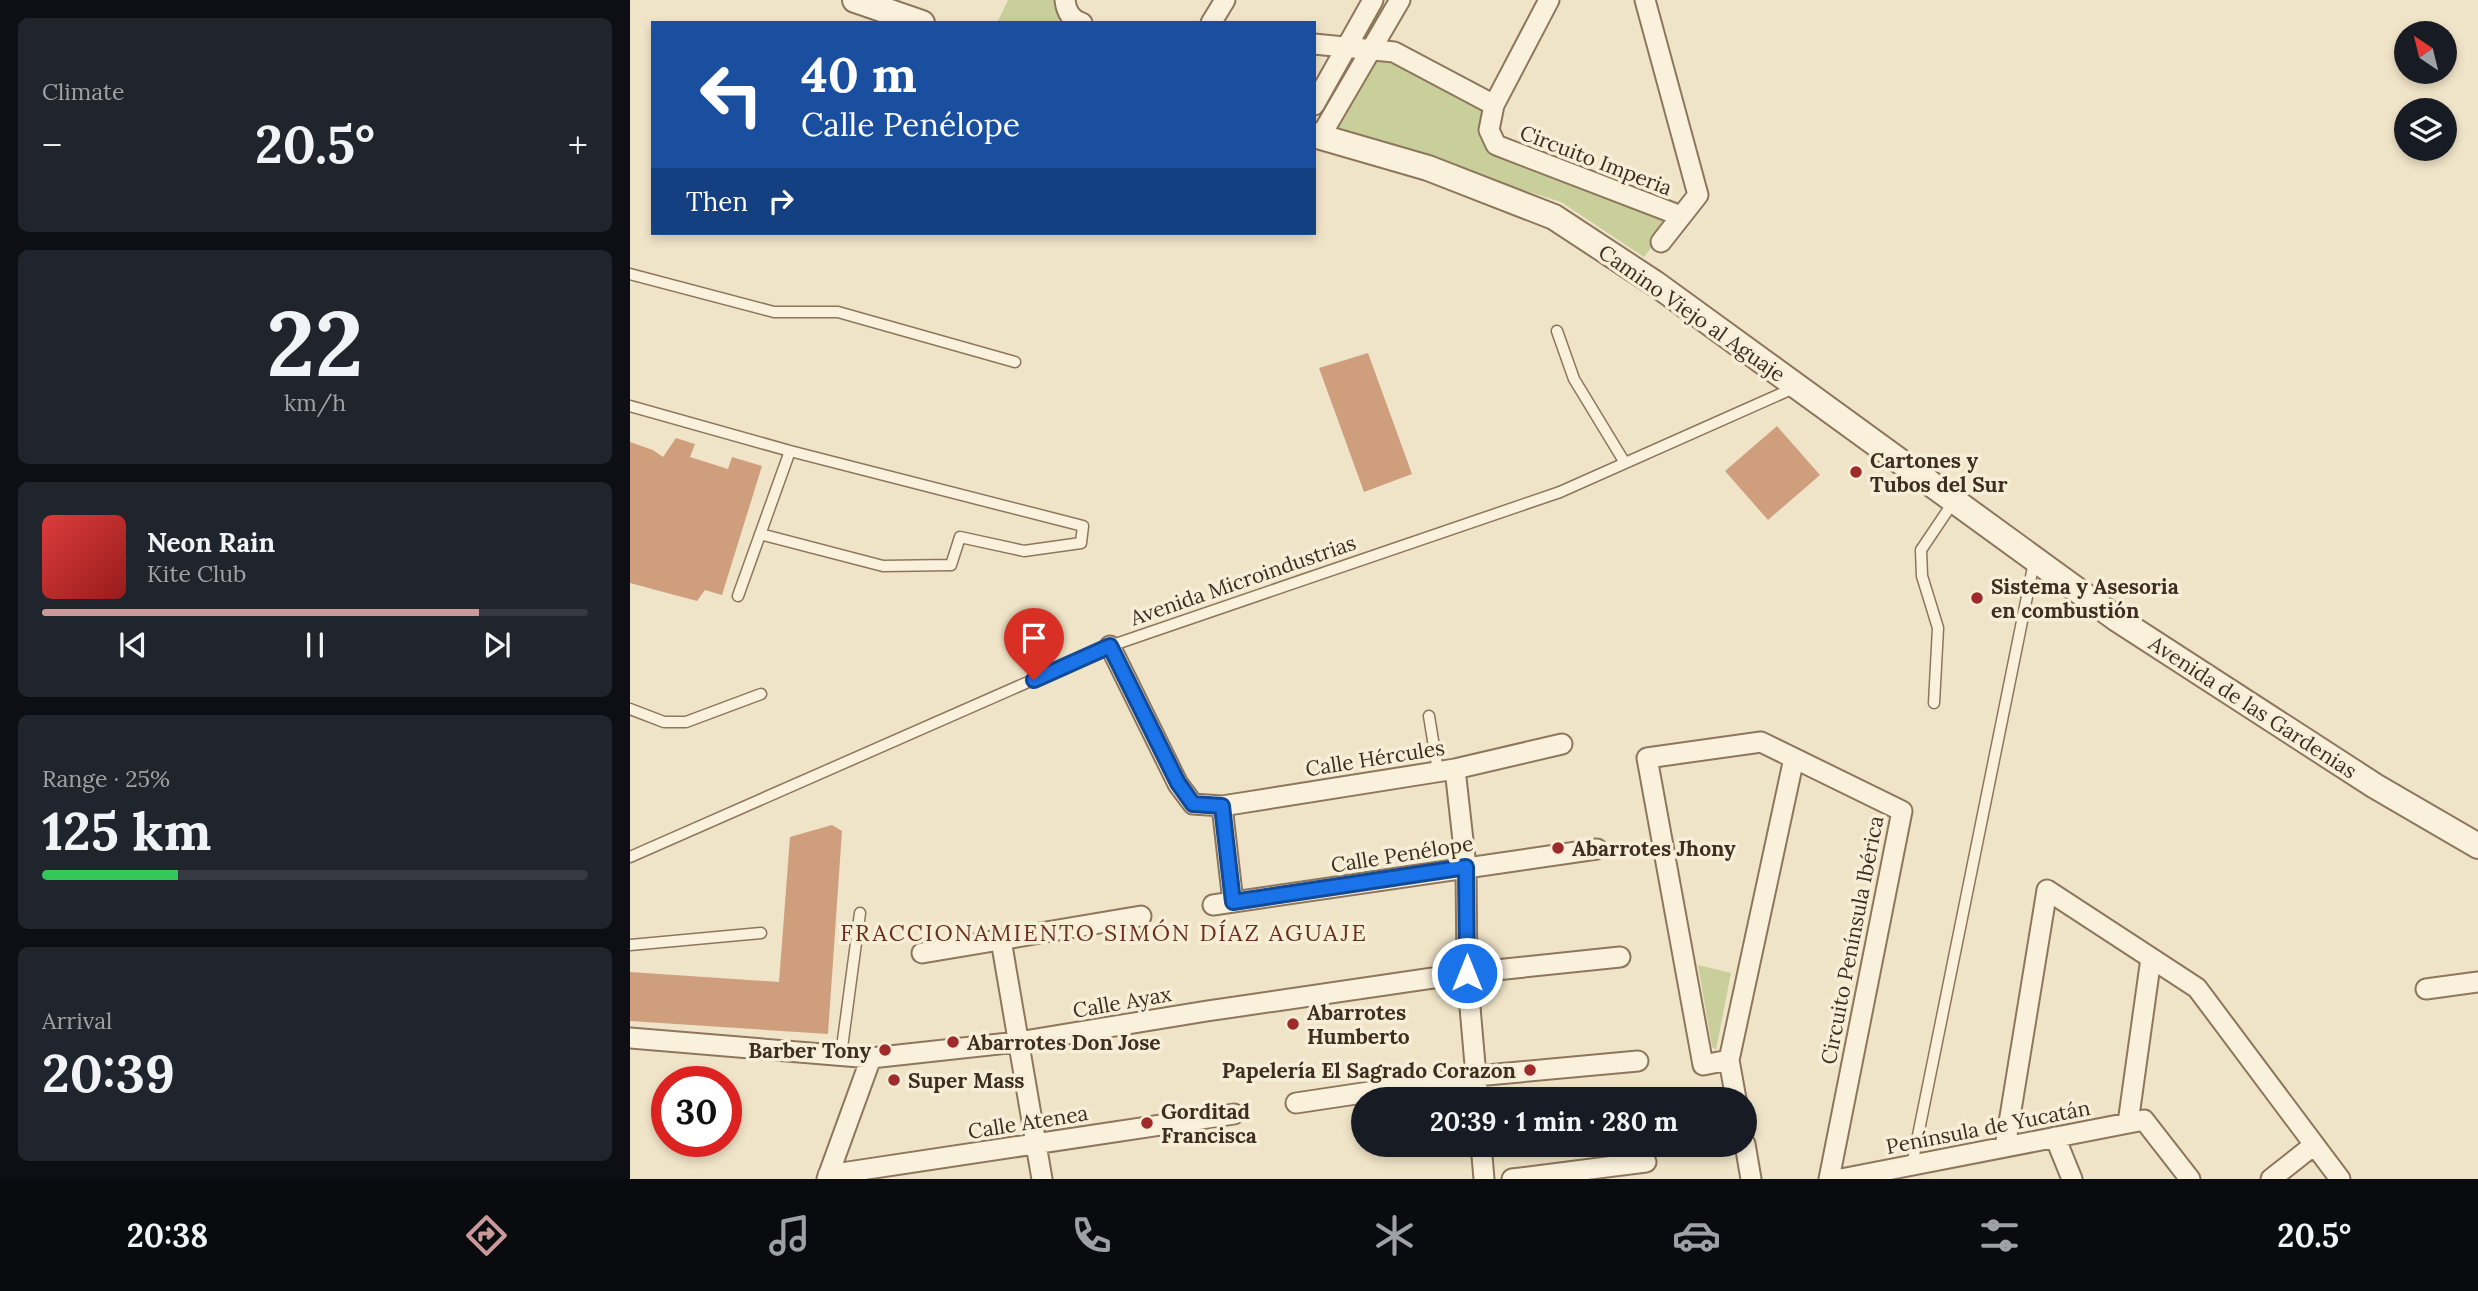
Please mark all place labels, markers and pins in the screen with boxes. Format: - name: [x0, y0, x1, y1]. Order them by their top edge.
- place label: Cartones y Tubos del Sur: [1870, 447, 2008, 498]
- marker: Cartones y Tubos del Sur: [1848, 464, 1864, 480]
- place label: Sistema y Asesoria en combustión: [1991, 573, 2179, 624]
- marker: Sistema y Asesoria en combustión: [1969, 590, 1985, 606]
- pin: [1004, 608, 1064, 680]
- place label: Abarrotes Jhony: [1572, 835, 1736, 862]
- marker: Abarrotes Jhony: [1550, 840, 1566, 856]
- place label: Abarrotes Humberto: [1307, 999, 1410, 1050]
- marker: Abarrotes Humberto: [1285, 1016, 1301, 1032]
- place label: Abarrotes Don Jose: [967, 1029, 1161, 1056]
- marker: Abarrotes Don Jose: [945, 1034, 961, 1050]
- place label: Barber Tony: [748, 1037, 871, 1064]
- marker: Barber Tony: [877, 1042, 893, 1058]
- place label: Papelería El Sagrado Corazon: [1222, 1057, 1516, 1084]
- marker: Papelería El Sagrado Corazon: [1522, 1062, 1538, 1078]
- place label: Super Mass: [908, 1067, 1025, 1094]
- marker: Super Mass: [886, 1072, 902, 1088]
- place label: Gorditad Francisca: [1161, 1098, 1257, 1149]
- marker: Gorditad Francisca: [1139, 1115, 1155, 1131]

